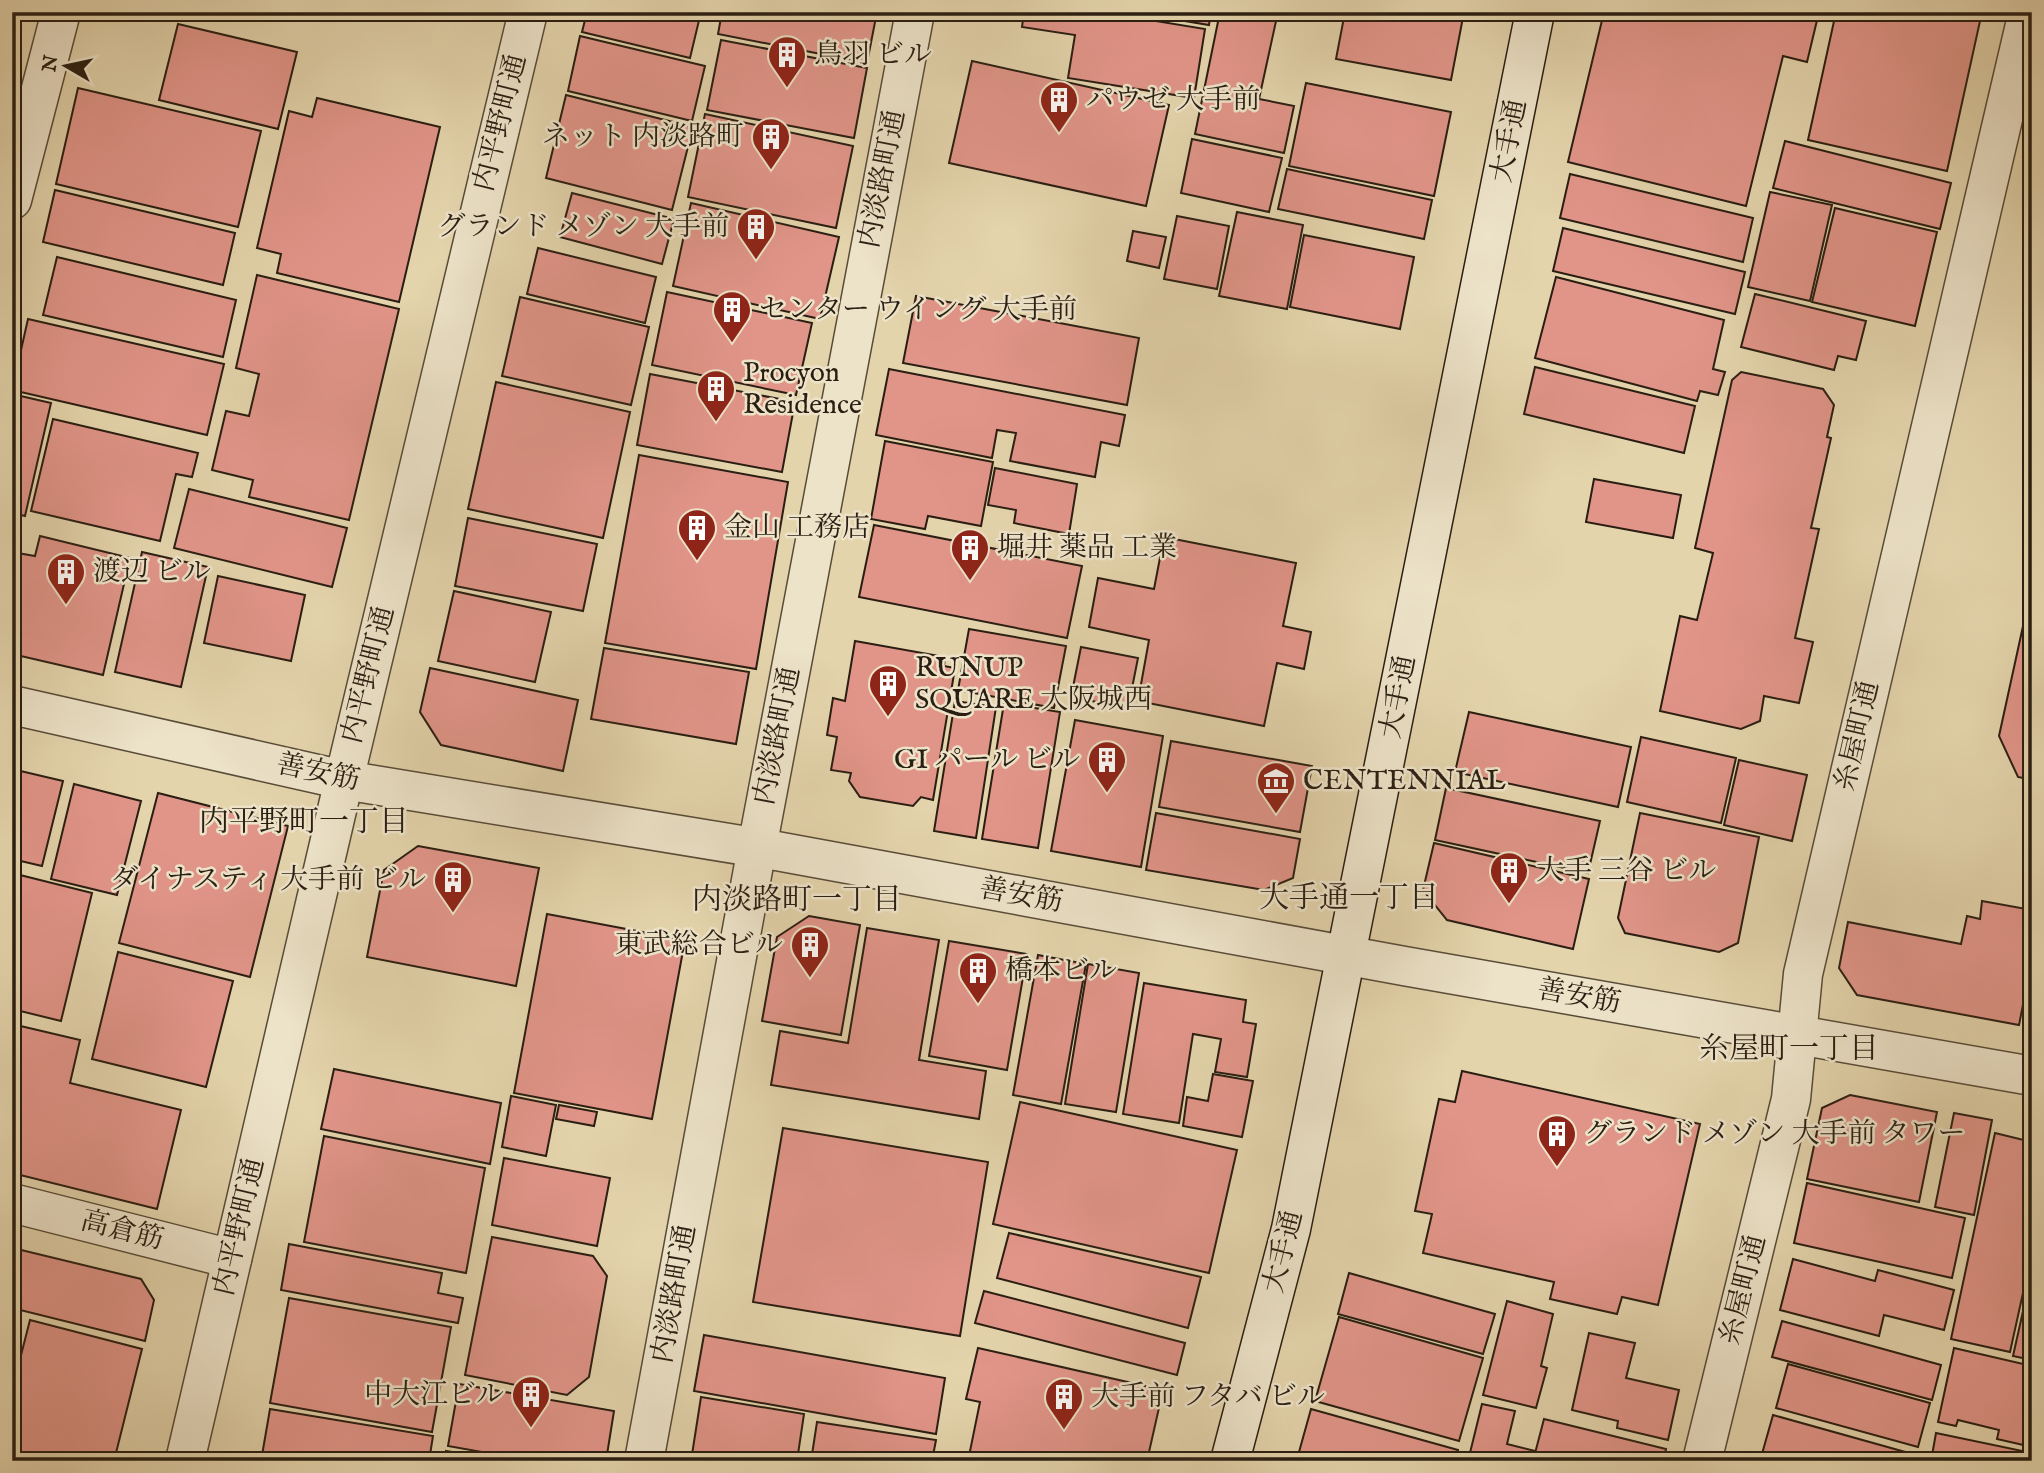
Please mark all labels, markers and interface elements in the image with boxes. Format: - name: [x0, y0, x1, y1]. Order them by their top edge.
- north arrow: [32, 32, 102, 102]
- building icon: 鳥羽 ビル: [766, 34, 808, 89]
- place label: 鳥羽 ビル: [814, 38, 932, 73]
- street label: 内平野町通: [467, 51, 535, 195]
- text: N: [38, 53, 64, 75]
- building icon: パウゼ 大手前: [1038, 79, 1080, 134]
- place label: パウゼ 大手前: [1086, 83, 1260, 118]
- street label: 大手通: [1485, 96, 1535, 186]
- street label: 内淡路町通: [852, 107, 914, 251]
- building icon: ネット 内淡路町: [750, 116, 792, 171]
- place label: ネット 内淡路町: [542, 120, 744, 155]
- building icon: グランド メゾン 大手前: [735, 206, 777, 261]
- place label: グランド メゾン 大手前: [438, 210, 729, 245]
- building icon: センター ウイング 大手前: [711, 289, 753, 344]
- place label: センター ウイング 大手前: [759, 293, 1077, 328]
- place label: Procyon Residence: [743, 356, 862, 423]
- building icon: Procyon Residence: [695, 368, 737, 423]
- building icon: 金山 工務店: [676, 507, 718, 562]
- place label: 金山 工務店: [724, 511, 870, 546]
- building icon: 堀井 薬品 工業: [949, 527, 991, 582]
- place label: 堀井 薬品 工業: [997, 531, 1177, 566]
- building icon: 渡辺 ビル: [45, 551, 87, 606]
- place label: 渡辺 ビル: [93, 555, 211, 590]
- street label: 内平野町通: [335, 603, 403, 747]
- place label: RUNUP SQUARE 大阪城西: [915, 651, 1152, 718]
- street label: 大手通: [1374, 652, 1424, 742]
- building icon: RUNUP SQUARE 大阪城西: [867, 663, 909, 718]
- street label: 内淡路町通: [747, 664, 809, 808]
- street label: 糸屋町通: [1828, 677, 1888, 795]
- building icon: GI パール ビル: [1086, 739, 1128, 794]
- place label: GI パール ビル: [894, 743, 1080, 778]
- street label: 善安筋: [273, 747, 363, 799]
- museum icon: CENTENNIAL: [1255, 760, 1297, 815]
- place label: CENTENNIAL: [1303, 764, 1506, 799]
- district label: 内平野町一丁目: [199, 804, 409, 842]
- building icon: 大手 三谷 ビル: [1488, 850, 1530, 905]
- place label: 大手 三谷 ビル: [1536, 854, 1716, 889]
- building icon: ダイナスティ 大手前 ビル: [432, 859, 474, 914]
- place label: ダイナスティ 大手前 ビル: [110, 863, 426, 898]
- street label: 善安筋: [977, 871, 1065, 921]
- district label: 大手通一丁目: [1259, 880, 1439, 918]
- district label: 内淡路町一丁目: [692, 882, 902, 920]
- building icon: 東武総合ビル: [789, 924, 831, 979]
- place label: 東武総合ビル: [615, 928, 783, 963]
- building icon: 橋本ビル: [957, 950, 999, 1005]
- place label: 橋本ビル: [1005, 954, 1117, 989]
- street label: 善安筋: [1535, 972, 1623, 1022]
- district label: 糸屋町一丁目: [1699, 1031, 1879, 1069]
- building icon: グランド メゾン 大手前 タワー: [1536, 1113, 1578, 1168]
- place label: グランド メゾン 大手前 タワー: [1584, 1117, 1966, 1152]
- street label: 内平野町通: [207, 1155, 273, 1299]
- street label: 高倉筋: [77, 1204, 167, 1258]
- street label: 大手通: [1257, 1207, 1311, 1297]
- street label: 内淡路町通: [646, 1222, 704, 1366]
- street label: 糸屋町通: [1713, 1231, 1775, 1349]
- building icon: 中大江ビル: [510, 1374, 552, 1429]
- building icon: 大手前 フタバ ビル: [1043, 1376, 1085, 1431]
- place label: 中大江ビル: [364, 1378, 504, 1413]
- place label: 大手前 フタバ ビル: [1091, 1380, 1325, 1415]

